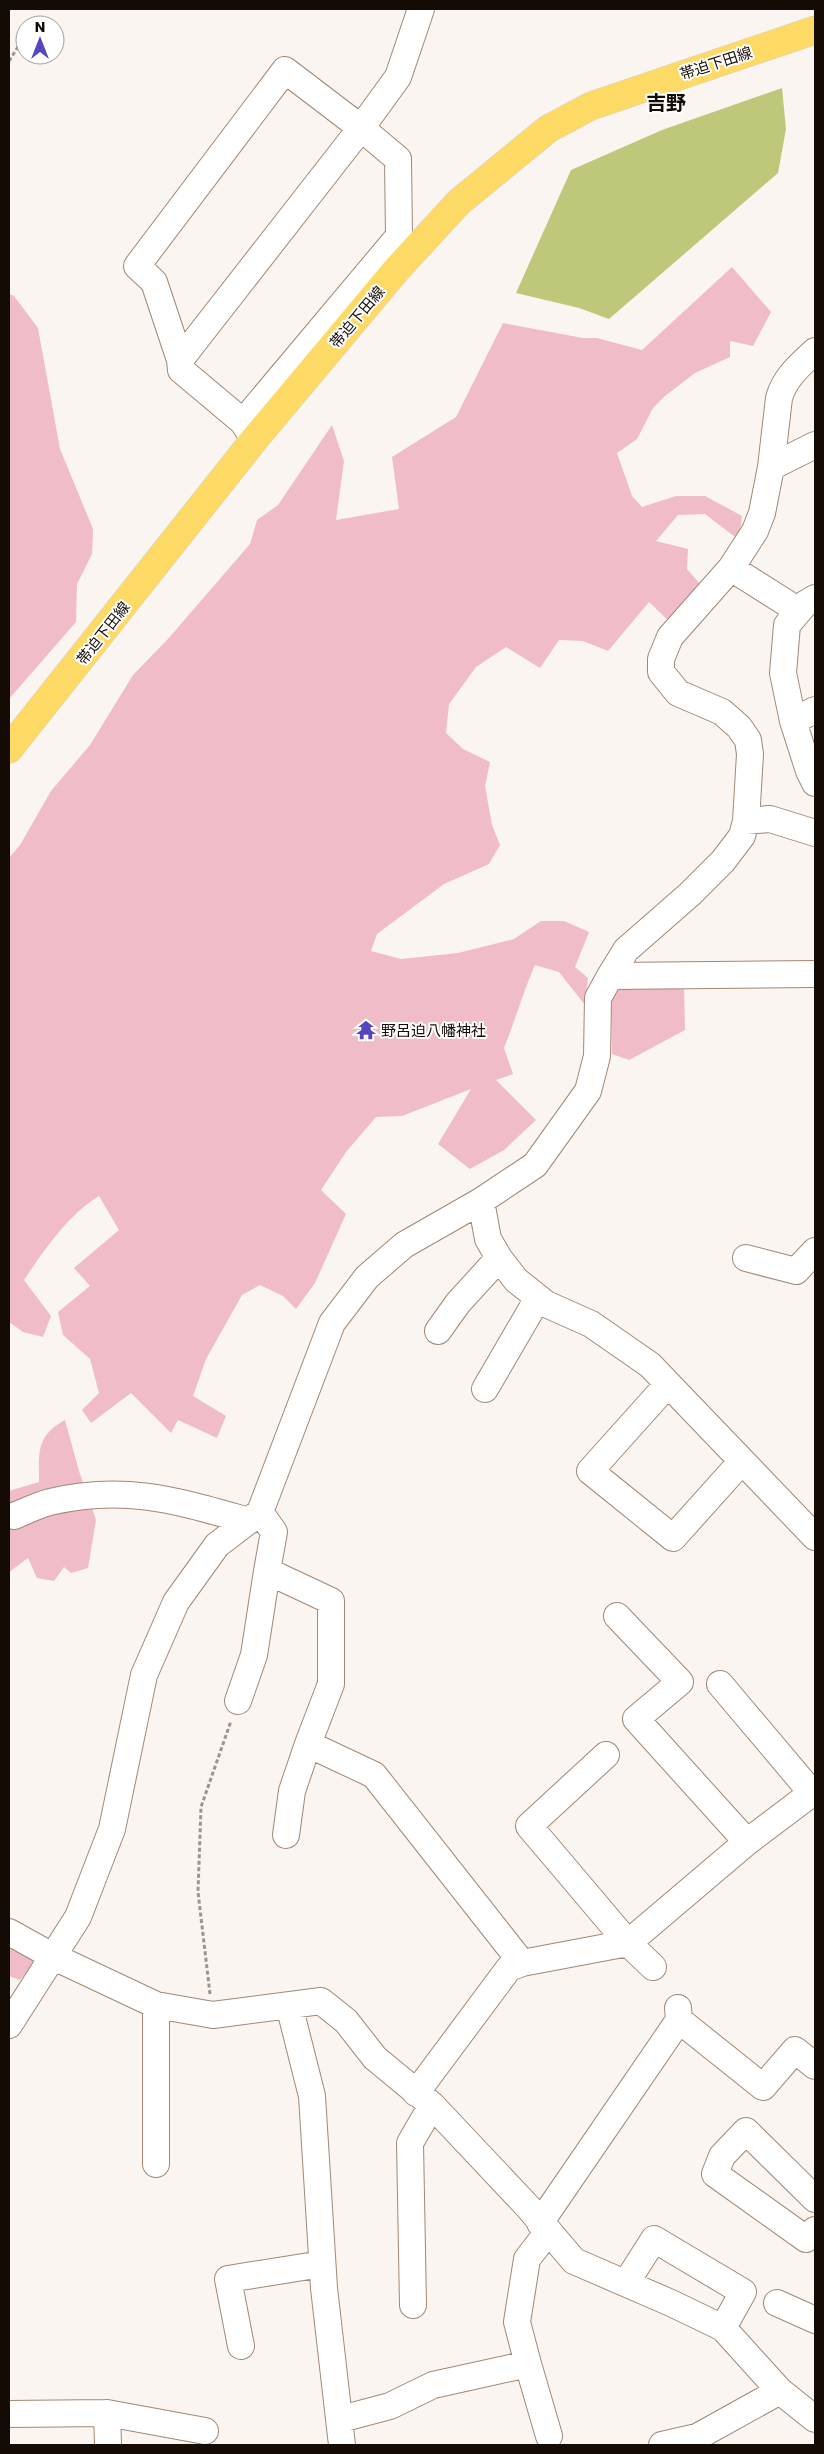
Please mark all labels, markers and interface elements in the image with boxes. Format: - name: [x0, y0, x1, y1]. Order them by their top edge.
- north arrow: [15, 15, 65, 65]
- text: N: [35, 17, 45, 37]
- street label: 帯迫下田線: [677, 41, 755, 85]
- district label: 吉野: [646, 89, 686, 117]
- street label: 帯迫下田線: [325, 282, 389, 352]
- street label: 帯迫下田線: [72, 597, 134, 669]
- temple icon: 野呂迫八幡神社: [355, 1019, 377, 1041]
- place label: 野呂迫八幡神社: [381, 1020, 486, 1041]

